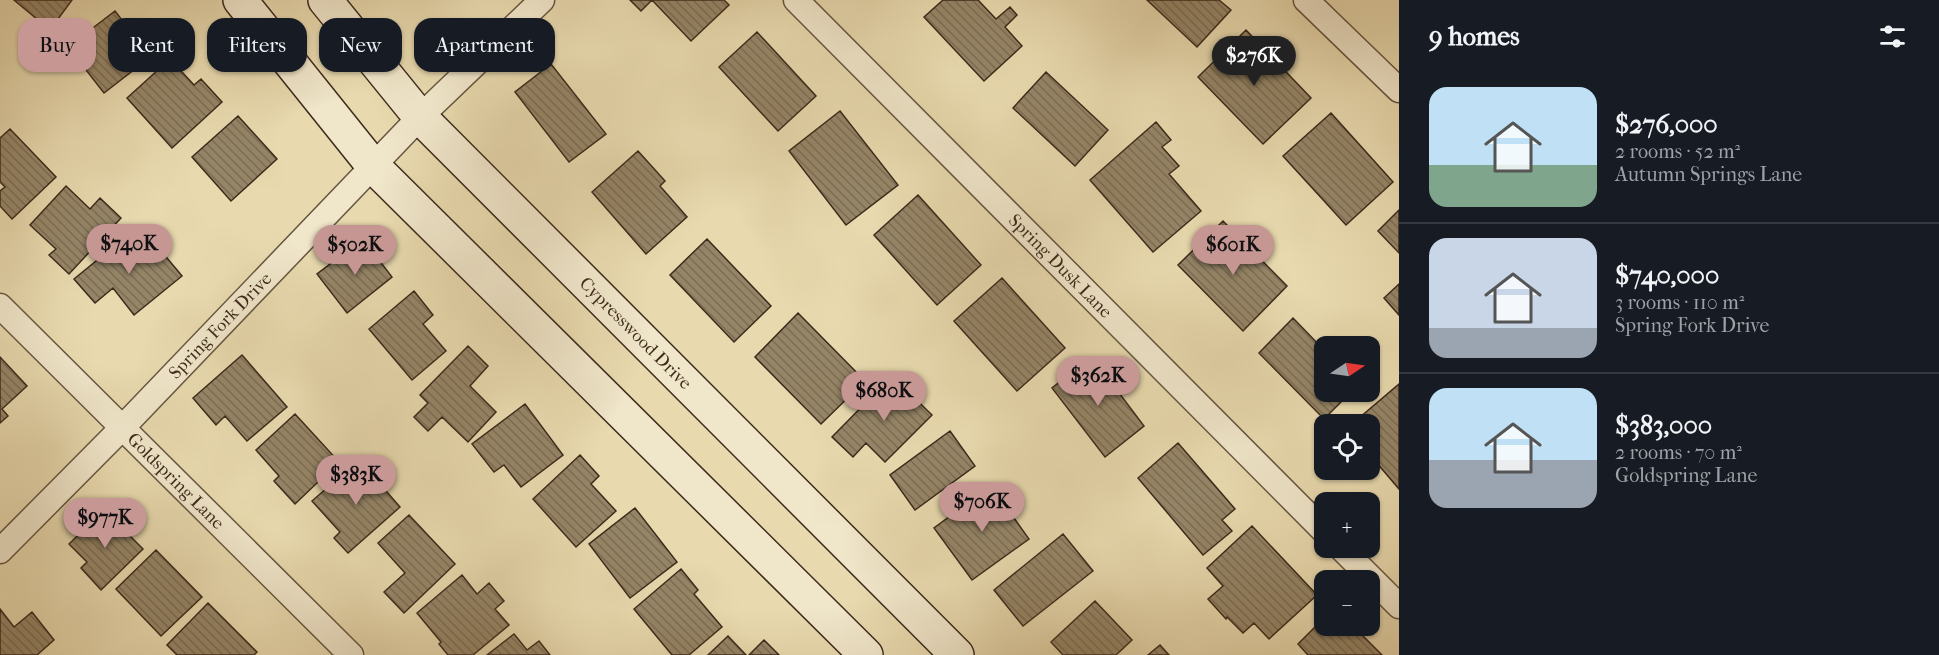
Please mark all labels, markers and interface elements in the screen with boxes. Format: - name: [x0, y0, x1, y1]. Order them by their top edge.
- chip: Buy: [18, 18, 96, 72]
- chip: Rent: [108, 18, 195, 72]
- chip: Filters: [207, 18, 307, 72]
- chip: New: [319, 18, 402, 72]
- chip: Apartment: [414, 18, 555, 72]
- icon: filters: [1876, 20, 1909, 53]
- text: 9 homes: [1429, 21, 1520, 52]
- pin: $276K: [1212, 36, 1296, 87]
- text: $276K: [1226, 44, 1282, 67]
- text: $276,000: [1615, 109, 1718, 140]
- icon: home: [1477, 111, 1549, 183]
- text: 2 rooms · 52 m²: [1615, 140, 1740, 163]
- text: Autumn Springs Lane: [1615, 163, 1802, 186]
- street label: Spring Dusk Lane: [1004, 210, 1116, 323]
- pin: $740K: [87, 224, 171, 275]
- pin: $502K: [313, 225, 397, 276]
- pin: $601K: [1191, 225, 1275, 276]
- text: $740K: [100, 232, 158, 255]
- text: $502K: [327, 233, 383, 256]
- text: $601K: [1206, 233, 1260, 256]
- text: $740,000: [1615, 260, 1719, 291]
- icon: home: [1477, 262, 1549, 334]
- street label: Spring Fork Drive: [165, 268, 276, 384]
- street label: Cypresswood Drive: [575, 273, 696, 394]
- text: 3 rooms · 110 m²: [1615, 291, 1744, 314]
- text: Spring Fork Drive: [1615, 314, 1769, 337]
- north arrow: [1314, 336, 1380, 402]
- map controls: [1314, 336, 1380, 636]
- pin: $362K: [1056, 356, 1140, 407]
- text: $362K: [1071, 364, 1125, 387]
- pin: $680K: [842, 371, 926, 422]
- text: $680K: [855, 379, 913, 402]
- text: $383,000: [1615, 410, 1712, 441]
- icon: home: [1477, 412, 1549, 484]
- button: locate: [1314, 414, 1380, 480]
- street label: Goldspring Lane: [123, 429, 228, 534]
- text: 2 rooms · 70 m²: [1615, 441, 1742, 464]
- pin: $383K: [314, 455, 398, 506]
- text: $383K: [330, 463, 382, 486]
- text: Goldspring Lane: [1615, 464, 1757, 487]
- pin: $706K: [940, 482, 1024, 533]
- text: $706K: [954, 490, 1011, 513]
- button: +: [1314, 492, 1380, 558]
- pin: $977K: [63, 498, 147, 549]
- text: $977K: [77, 506, 133, 529]
- button: −: [1314, 570, 1380, 636]

